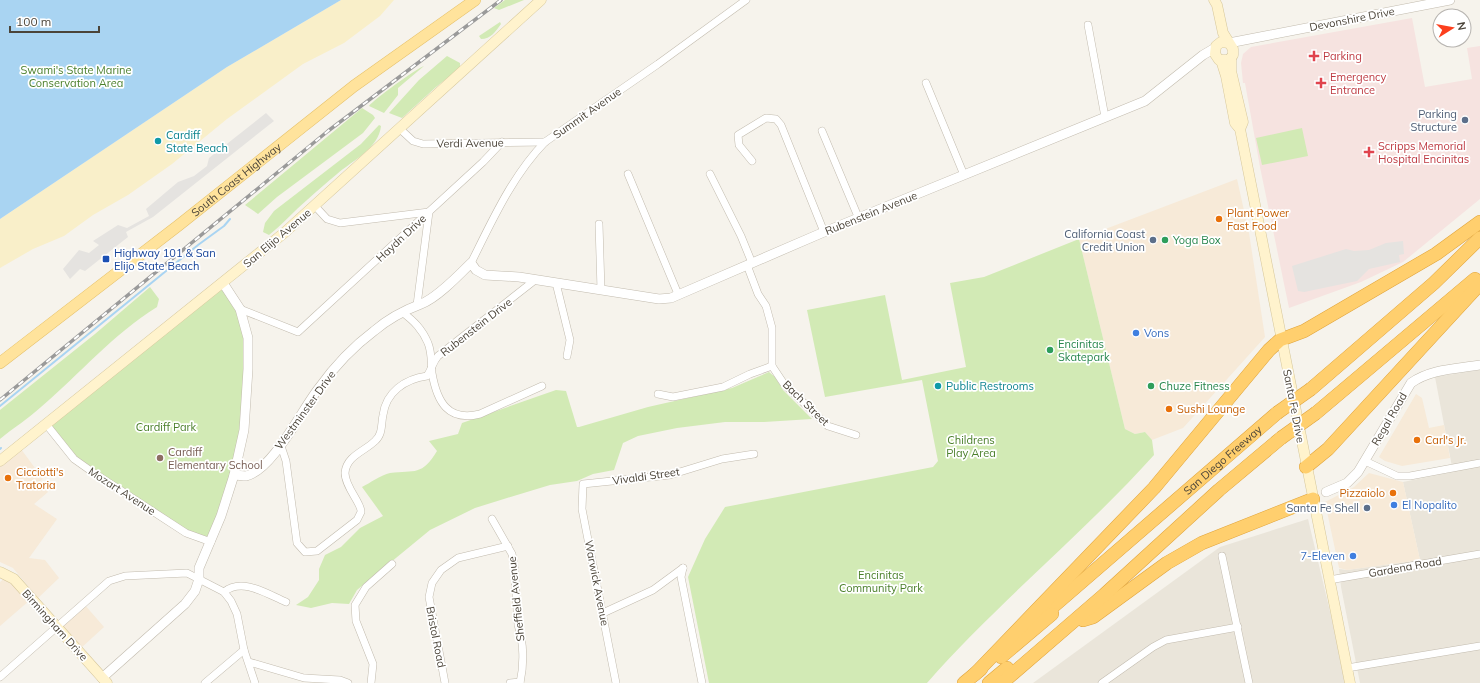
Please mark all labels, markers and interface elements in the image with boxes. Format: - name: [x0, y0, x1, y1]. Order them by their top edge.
- street label: Devonshire Drive: [1308, 4, 1396, 34]
- scale bar: [10, 8, 99, 34]
- north arrow: [1432, 8, 1472, 48]
- text: 100 m: [16, 14, 51, 29]
- text: N: [1454, 21, 1469, 32]
- place label: Parking: [1323, 49, 1362, 63]
- marker: Parking: [1308, 50, 1320, 62]
- park label: Swami's State Marine Conservation Area: [21, 63, 131, 90]
- place label: Emergency Entrance: [1330, 70, 1387, 97]
- marker: Emergency Entrance: [1315, 77, 1327, 89]
- street label: Summit Avenue: [550, 84, 624, 142]
- place label: Parking Structure: [1410, 107, 1457, 134]
- marker: Parking Structure: [1460, 115, 1470, 125]
- place label: Cardiff State Beach: [166, 128, 228, 155]
- street label: Verdi Avenue: [436, 135, 504, 151]
- marker: Cardiff State Beach: [153, 136, 163, 146]
- place label: Scripps Memorial Hospital Encinitas: [1378, 139, 1469, 166]
- street label: South Coast Highway: [188, 140, 284, 220]
- marker: Scripps Memorial Hospital Encinitas: [1363, 146, 1375, 158]
- street label: Rubenstein Avenue: [823, 188, 919, 238]
- street label: San Elijo Avenue: [240, 205, 314, 271]
- place label: Plant Power Fast Food: [1227, 206, 1289, 233]
- street label: Haydn Drive: [373, 211, 429, 265]
- marker: Plant Power Fast Food: [1214, 214, 1224, 224]
- place label: California Coast Credit Union: [1064, 227, 1145, 254]
- place label: Yoga Box: [1172, 233, 1221, 247]
- marker: California Coast Credit Union: [1148, 235, 1158, 245]
- marker: Yoga Box: [1160, 235, 1170, 245]
- place label: Highway 101 & San Elijo State Beach: [114, 246, 216, 273]
- marker: Highway 101 & San Elijo State Beach: [101, 254, 111, 264]
- street label: Rubenstein Drive: [438, 295, 514, 359]
- place label: Vons: [1144, 326, 1169, 340]
- marker: Vons: [1131, 328, 1141, 338]
- place label: Encinitas Skatepark: [1058, 337, 1110, 364]
- marker: Encinitas Skatepark: [1045, 345, 1055, 355]
- street label: Westminster Drive: [272, 368, 338, 452]
- street label: Santa Fe Drive: [1280, 368, 1308, 444]
- street label: Bach Street: [780, 377, 832, 429]
- place label: Public Restrooms: [946, 379, 1034, 393]
- place label: Chuze Fitness: [1159, 379, 1230, 393]
- marker: Public Restrooms: [933, 381, 943, 391]
- marker: Chuze Fitness: [1146, 381, 1156, 391]
- street label: Regal Road: [1368, 390, 1410, 448]
- place label: Sushi Lounge: [1177, 402, 1245, 416]
- marker: Sushi Lounge: [1164, 404, 1174, 414]
- park label: Cardiff Park: [136, 420, 197, 434]
- street label: San Diego Freeway: [1180, 422, 1265, 498]
- park label: Childrens Play Area: [946, 433, 996, 460]
- place label: Carl's Jr.: [1425, 433, 1466, 447]
- marker: Carl's Jr.: [1412, 435, 1422, 445]
- place label: Cardiff Elementary School: [168, 445, 263, 472]
- marker: Cardiff Elementary School: [155, 453, 165, 463]
- street label: Mozart Avenue: [86, 464, 158, 518]
- street label: Vivaldi Street: [611, 464, 681, 488]
- place label: Cicciotti's Tratoria: [16, 465, 64, 492]
- marker: Cicciotti's Tratoria: [3, 473, 13, 483]
- place label: Pizzaiolo: [1339, 486, 1385, 500]
- marker: Pizzaiolo: [1388, 488, 1398, 498]
- place label: El Nopalito: [1402, 498, 1457, 512]
- marker: El Nopalito: [1389, 500, 1399, 510]
- place label: Santa Fe Shell: [1286, 501, 1359, 515]
- marker: Santa Fe Shell: [1362, 503, 1372, 513]
- street label: Warwick Avenue: [582, 539, 612, 627]
- place label: 7-Eleven: [1301, 549, 1345, 563]
- marker: 7-Eleven: [1348, 551, 1358, 561]
- street label: Gardena Road: [1367, 554, 1443, 580]
- street label: Sheffield Avenue: [505, 556, 527, 642]
- park label: Encinitas Community Park: [839, 568, 923, 595]
- street label: Birmingham Drive: [19, 586, 91, 664]
- street label: Bristol Road: [423, 605, 449, 669]

